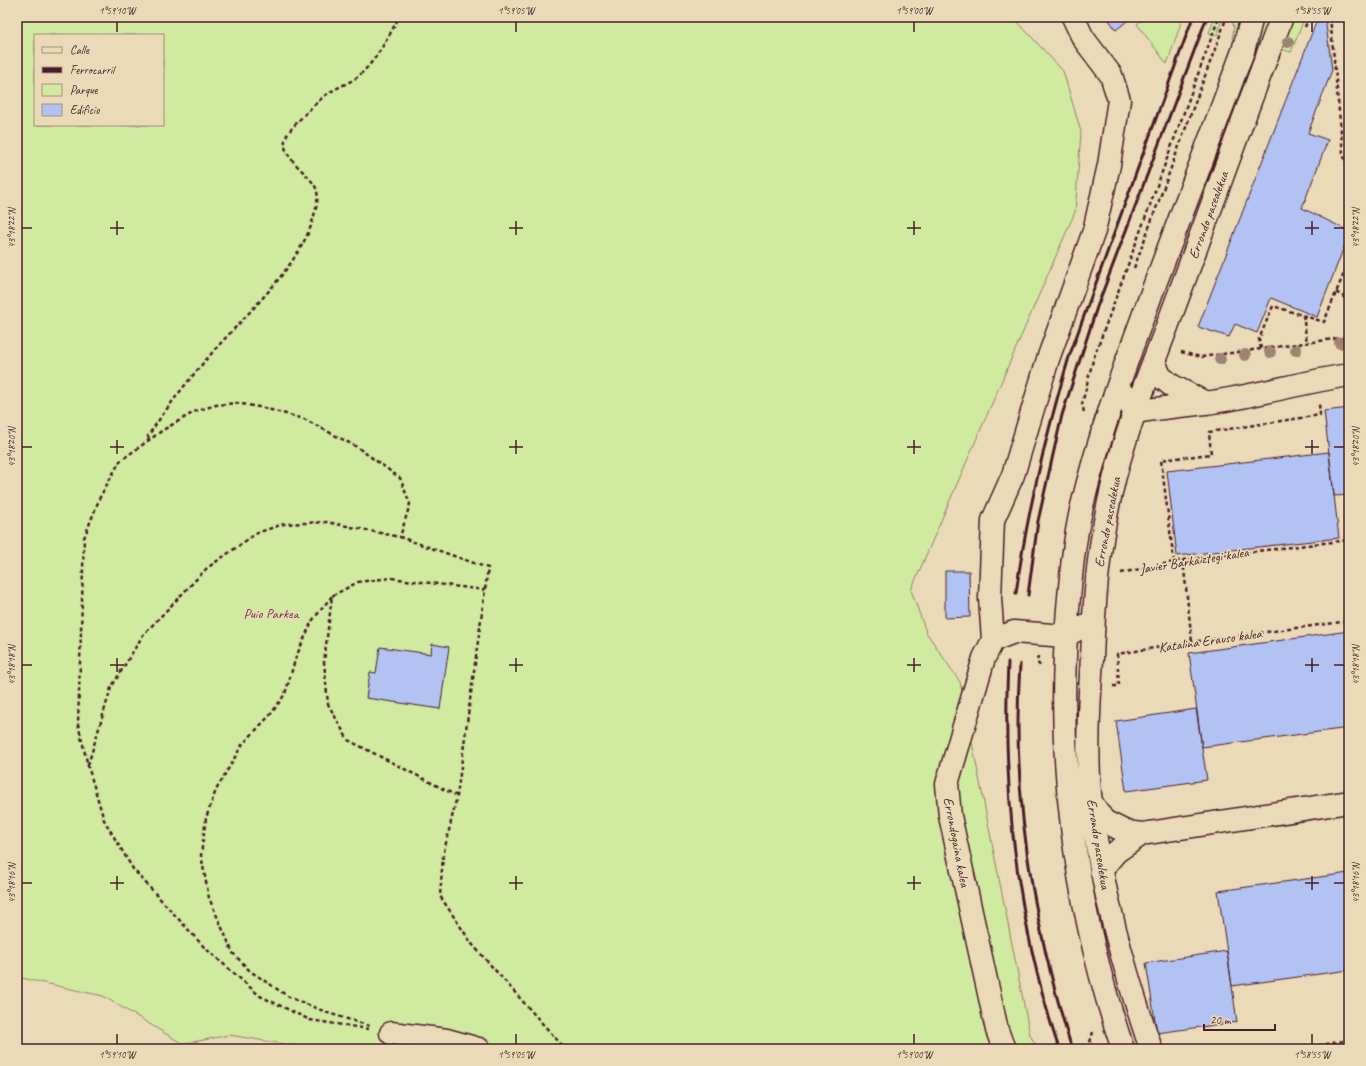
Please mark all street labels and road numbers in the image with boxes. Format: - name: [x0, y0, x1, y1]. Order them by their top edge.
- street label: Errondo pasealekua: [1185, 168, 1233, 261]
- street label: Errondo pasealekua: [1090, 474, 1125, 569]
- street label: Javier Barkaiztegi kalea: [1137, 543, 1251, 578]
- street label: Katalina Erauso kalea: [1158, 625, 1263, 656]
- street label: Errondogaina kalea: [939, 796, 974, 890]
- street label: Errondo pasealekua: [1083, 798, 1114, 892]

